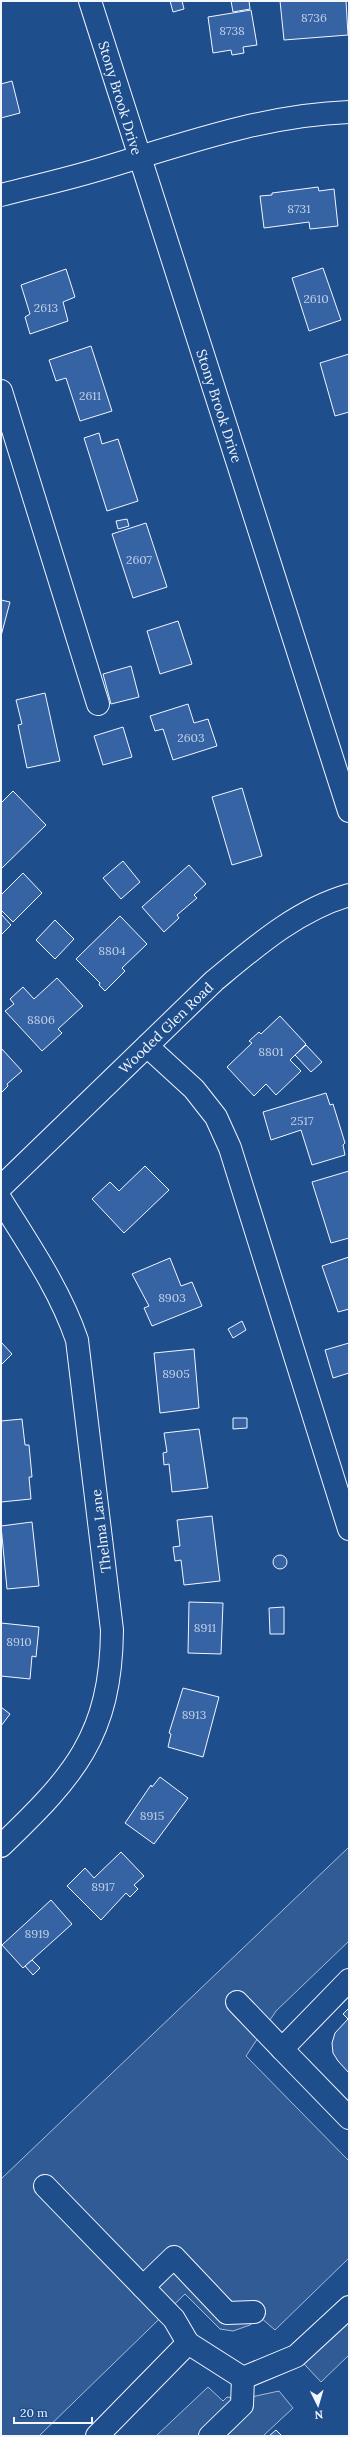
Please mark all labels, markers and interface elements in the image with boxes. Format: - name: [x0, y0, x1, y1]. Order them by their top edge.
- house number: 8736: [301, 10, 327, 25]
- house number: 8738: [219, 23, 245, 38]
- street label: Stony Brook Drive: [94, 39, 146, 158]
- house number: 8731: [287, 201, 311, 216]
- house number: 2610: [303, 291, 329, 306]
- house number: 2613: [34, 300, 59, 315]
- street label: Stony Brook Drive: [192, 347, 246, 465]
- house number: 2611: [79, 388, 101, 403]
- house number: 2607: [126, 552, 153, 567]
- house number: 2603: [177, 730, 205, 745]
- house number: 8804: [98, 943, 126, 958]
- street label: Wooded Glen Road: [115, 978, 217, 1078]
- house number: 8806: [27, 1012, 55, 1027]
- house number: 8801: [258, 1044, 284, 1059]
- house number: 2517: [291, 1113, 314, 1128]
- house number: 8903: [158, 1290, 186, 1305]
- house number: 8905: [162, 1366, 190, 1381]
- street label: Thelma Lane: [87, 1488, 115, 1574]
- house number: 8911: [194, 1620, 216, 1635]
- house number: 8910: [6, 1634, 32, 1649]
- house number: 8913: [182, 1707, 207, 1722]
- house number: 8915: [140, 1808, 164, 1823]
- house number: 8917: [91, 1879, 115, 1894]
- house number: 8919: [25, 1926, 50, 1941]
- north arrow: [298, 2385, 338, 2425]
- scale bar: [14, 2399, 92, 2425]
- text: 20 m: [20, 2405, 48, 2420]
- text: N: [314, 2408, 324, 2422]

